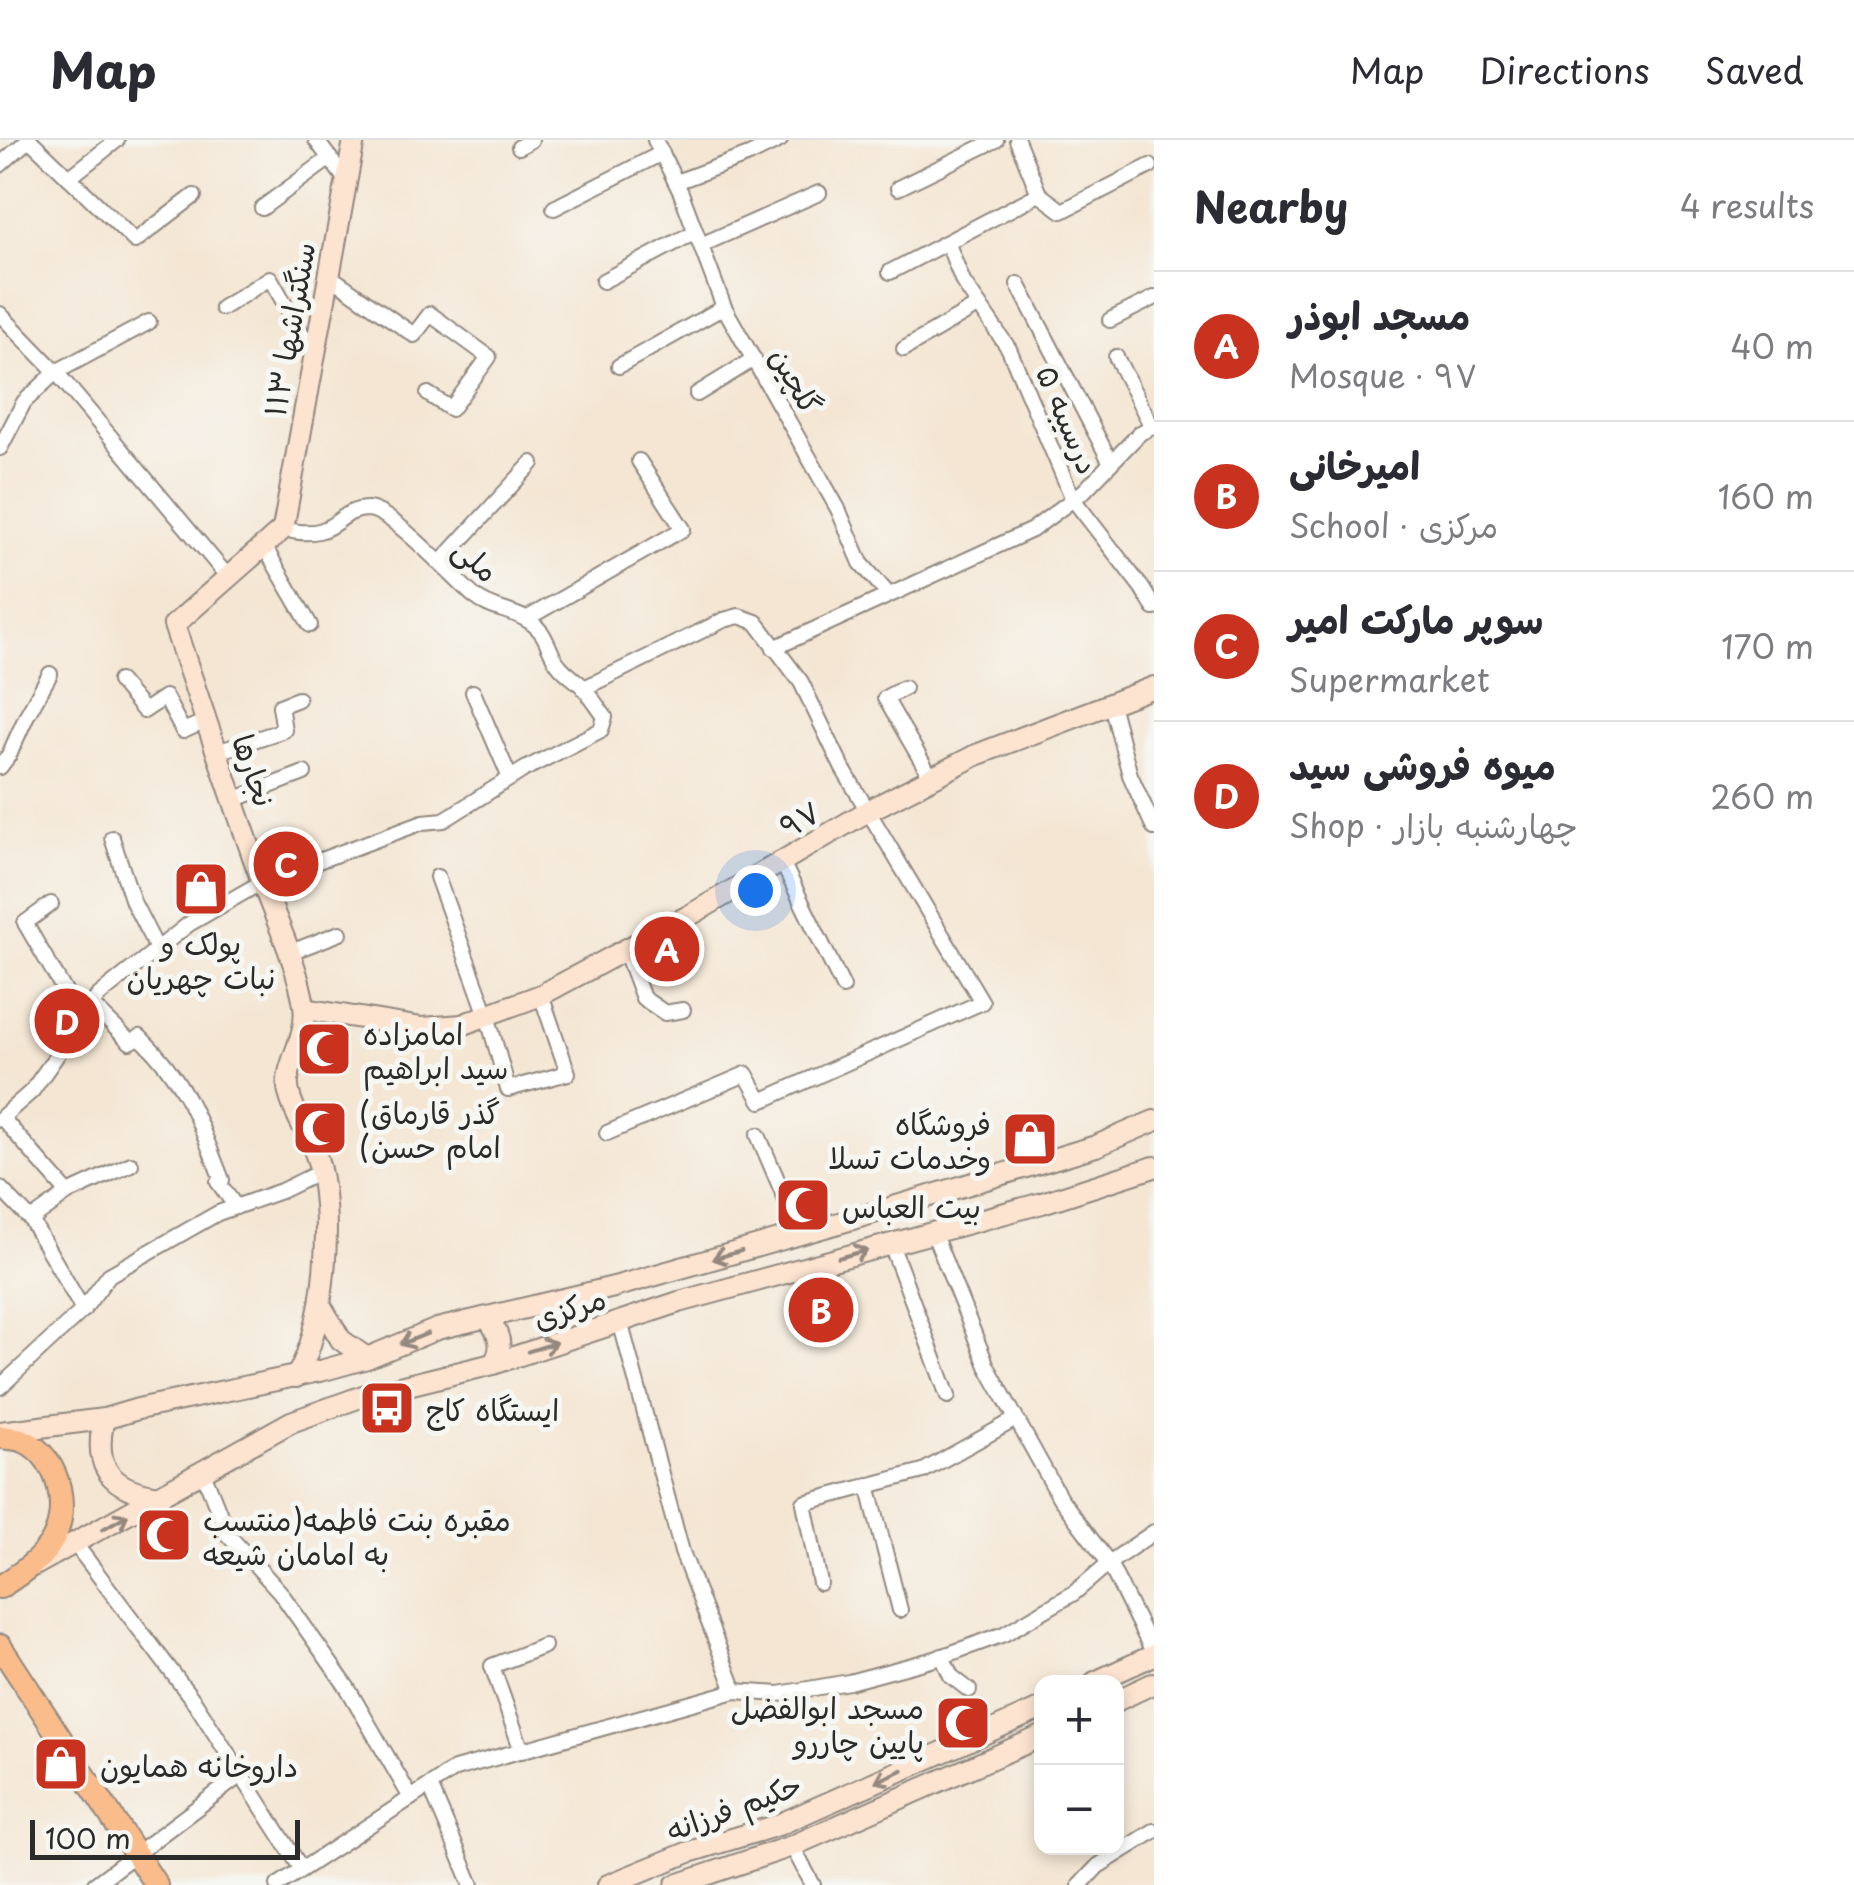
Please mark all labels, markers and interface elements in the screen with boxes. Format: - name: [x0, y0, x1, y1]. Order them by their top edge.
- text: Map: [50, 33, 156, 105]
- text: Map: [1350, 43, 1424, 96]
- text: Directions: [1479, 43, 1650, 96]
- text: Saved: [1705, 43, 1804, 96]
- text: Nearby: [1194, 174, 1348, 237]
- text: 4 results: [1680, 181, 1814, 229]
- street label: سنگتراشها ۱۱۳: [251, 238, 325, 420]
- text: مسجد ابوذر: [1289, 286, 1470, 343]
- text: A: [1214, 322, 1239, 370]
- text: 40 m: [1730, 322, 1814, 370]
- street label: گلچین: [760, 338, 834, 422]
- text: Mosque · ۹۷: [1289, 351, 1477, 399]
- street label: درسیبه ۵: [1026, 358, 1112, 480]
- text: امیرخانی: [1289, 436, 1420, 493]
- text: B: [1216, 472, 1237, 520]
- text: 160 m: [1718, 472, 1814, 520]
- text: School · مرکزی: [1289, 501, 1498, 549]
- street label: ملی: [444, 526, 510, 592]
- text: سوپر مارکت امیر: [1289, 590, 1544, 647]
- text: C: [1214, 622, 1239, 670]
- text: 170 m: [1721, 622, 1814, 670]
- text: Supermarket: [1289, 655, 1490, 703]
- street label: نجارها: [222, 728, 288, 812]
- text: میوه فروشی سید: [1289, 736, 1556, 793]
- text: D: [1214, 772, 1239, 820]
- text: 260 m: [1710, 772, 1814, 820]
- street label: ۹۷: [770, 788, 828, 848]
- text: Shop · چهارشنبه بازار: [1289, 801, 1578, 849]
- pin: C: [254, 826, 318, 902]
- shop icon: پولک و نبات چهریان: [171, 859, 231, 919]
- your location: [730, 865, 781, 916]
- pin: A: [634, 912, 700, 986]
- place label: پولک و نبات چهریان: [127, 920, 275, 999]
- pin: D: [34, 984, 100, 1058]
- place label: امامزاده سید ابراهیم: [363, 1010, 508, 1091]
- mosque icon: امامزاده سید ابراهیم: [294, 1019, 354, 1079]
- place label: (گذر قارماق (امام حسن: [359, 1089, 501, 1170]
- mosque icon: (گذر قارماق (امام حسن: [290, 1098, 350, 1158]
- place label: فروشگاه وخدمات تسلا: [828, 1100, 991, 1179]
- shop icon: فروشگاه وخدمات تسلا: [1000, 1109, 1060, 1169]
- mosque icon: بیت العباس: [773, 1175, 833, 1235]
- place label: بیت العباس: [842, 1183, 981, 1228]
- one-way arrow: [837, 1243, 868, 1262]
- one-way arrow: [712, 1247, 744, 1265]
- pin: B: [788, 1272, 854, 1348]
- street label: مرکزی: [527, 1274, 611, 1340]
- one-way arrow: [399, 1331, 430, 1349]
- one-way arrow: [526, 1337, 558, 1355]
- bus stop icon: ایستگاه کاج: [357, 1378, 417, 1438]
- place label: ایستگاه کاج: [426, 1386, 559, 1431]
- place label: مقبره بنت فاطمه(منتسب به امامان شیعه: [203, 1496, 511, 1575]
- mosque icon: مقبره بنت فاطمه(منتسب به امامان شیعه: [134, 1505, 194, 1565]
- one-way arrow: [99, 1511, 129, 1531]
- map controls: [1034, 1675, 1124, 1855]
- button: +: [1034, 1675, 1124, 1765]
- place label: مسجد ابوالفضل پایین چاررو: [730, 1684, 924, 1763]
- mosque icon: مسجد ابوالفضل پایین چاررو: [933, 1693, 993, 1753]
- shop icon: داروخانه همایون: [31, 1734, 91, 1794]
- place label: داروخانه همایون: [100, 1742, 298, 1787]
- street label: حکیم فرزانه: [659, 1761, 808, 1853]
- button: −: [1034, 1765, 1124, 1855]
- one-way arrow: [874, 1768, 905, 1786]
- scale bar: [30, 1815, 300, 1860]
- text: 100 m: [45, 1816, 131, 1859]

